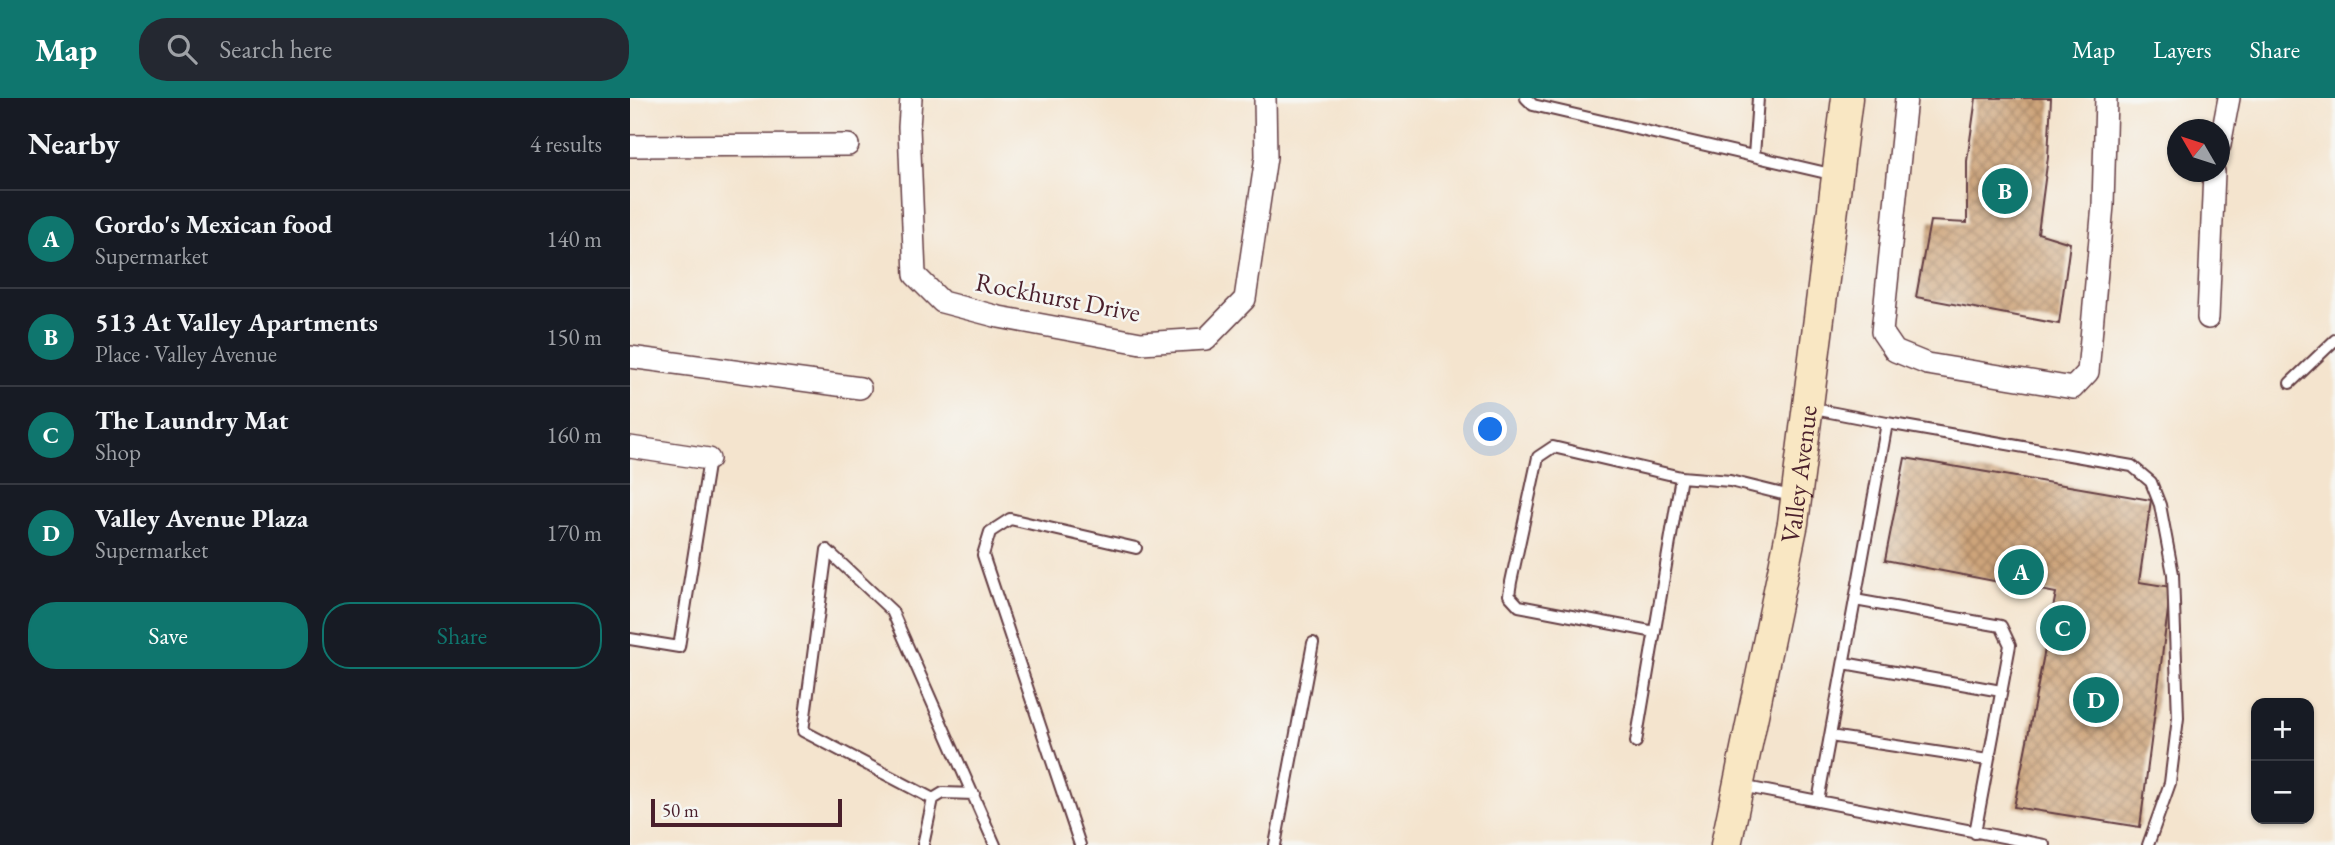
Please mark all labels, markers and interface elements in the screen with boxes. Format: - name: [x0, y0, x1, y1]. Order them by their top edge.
- search box: [139, 18, 629, 81]
- text: Map: [35, 28, 97, 71]
- icon: search: [163, 30, 201, 68]
- text: Search here: [219, 32, 332, 66]
- text: Map: [2072, 34, 2115, 65]
- text: Layers: [2153, 34, 2212, 65]
- text: Share: [2250, 34, 2300, 65]
- north arrow: [2167, 119, 2230, 182]
- text: Nearby: [28, 124, 120, 163]
- text: 4 results: [530, 129, 602, 159]
- pin: B: [1982, 165, 2028, 217]
- text: Gordo's Mexican food: [95, 207, 332, 241]
- text: A: [43, 224, 59, 254]
- text: 140 m: [546, 224, 602, 254]
- text: Supermarket: [95, 241, 208, 271]
- street label: Rockhurst Drive: [973, 264, 1143, 330]
- text: 513 At Valley Apartments: [95, 305, 378, 339]
- text: B: [44, 322, 58, 352]
- text: 150 m: [546, 322, 602, 352]
- text: Place · Valley Avenue: [95, 339, 277, 369]
- text: The Laundry Mat: [95, 403, 289, 437]
- street label: Valley Avenue: [1772, 403, 1825, 547]
- your location: [1473, 412, 1507, 446]
- text: C: [43, 420, 59, 450]
- text: 160 m: [546, 420, 602, 450]
- text: Shop: [95, 437, 141, 467]
- text: Valley Avenue Plaza: [95, 501, 308, 535]
- text: D: [42, 518, 60, 548]
- text: 170 m: [546, 518, 602, 548]
- text: Supermarket: [95, 535, 208, 565]
- pin: A: [1998, 546, 2044, 598]
- button: Save: [28, 602, 308, 669]
- button: Share: [322, 602, 602, 669]
- pin: C: [2040, 602, 2086, 654]
- pin: D: [2073, 674, 2119, 726]
- map controls: [2251, 698, 2314, 824]
- button: +: [2251, 698, 2314, 761]
- button: −: [2251, 761, 2314, 824]
- scale bar: [651, 796, 842, 828]
- text: 50 m: [662, 798, 699, 823]

